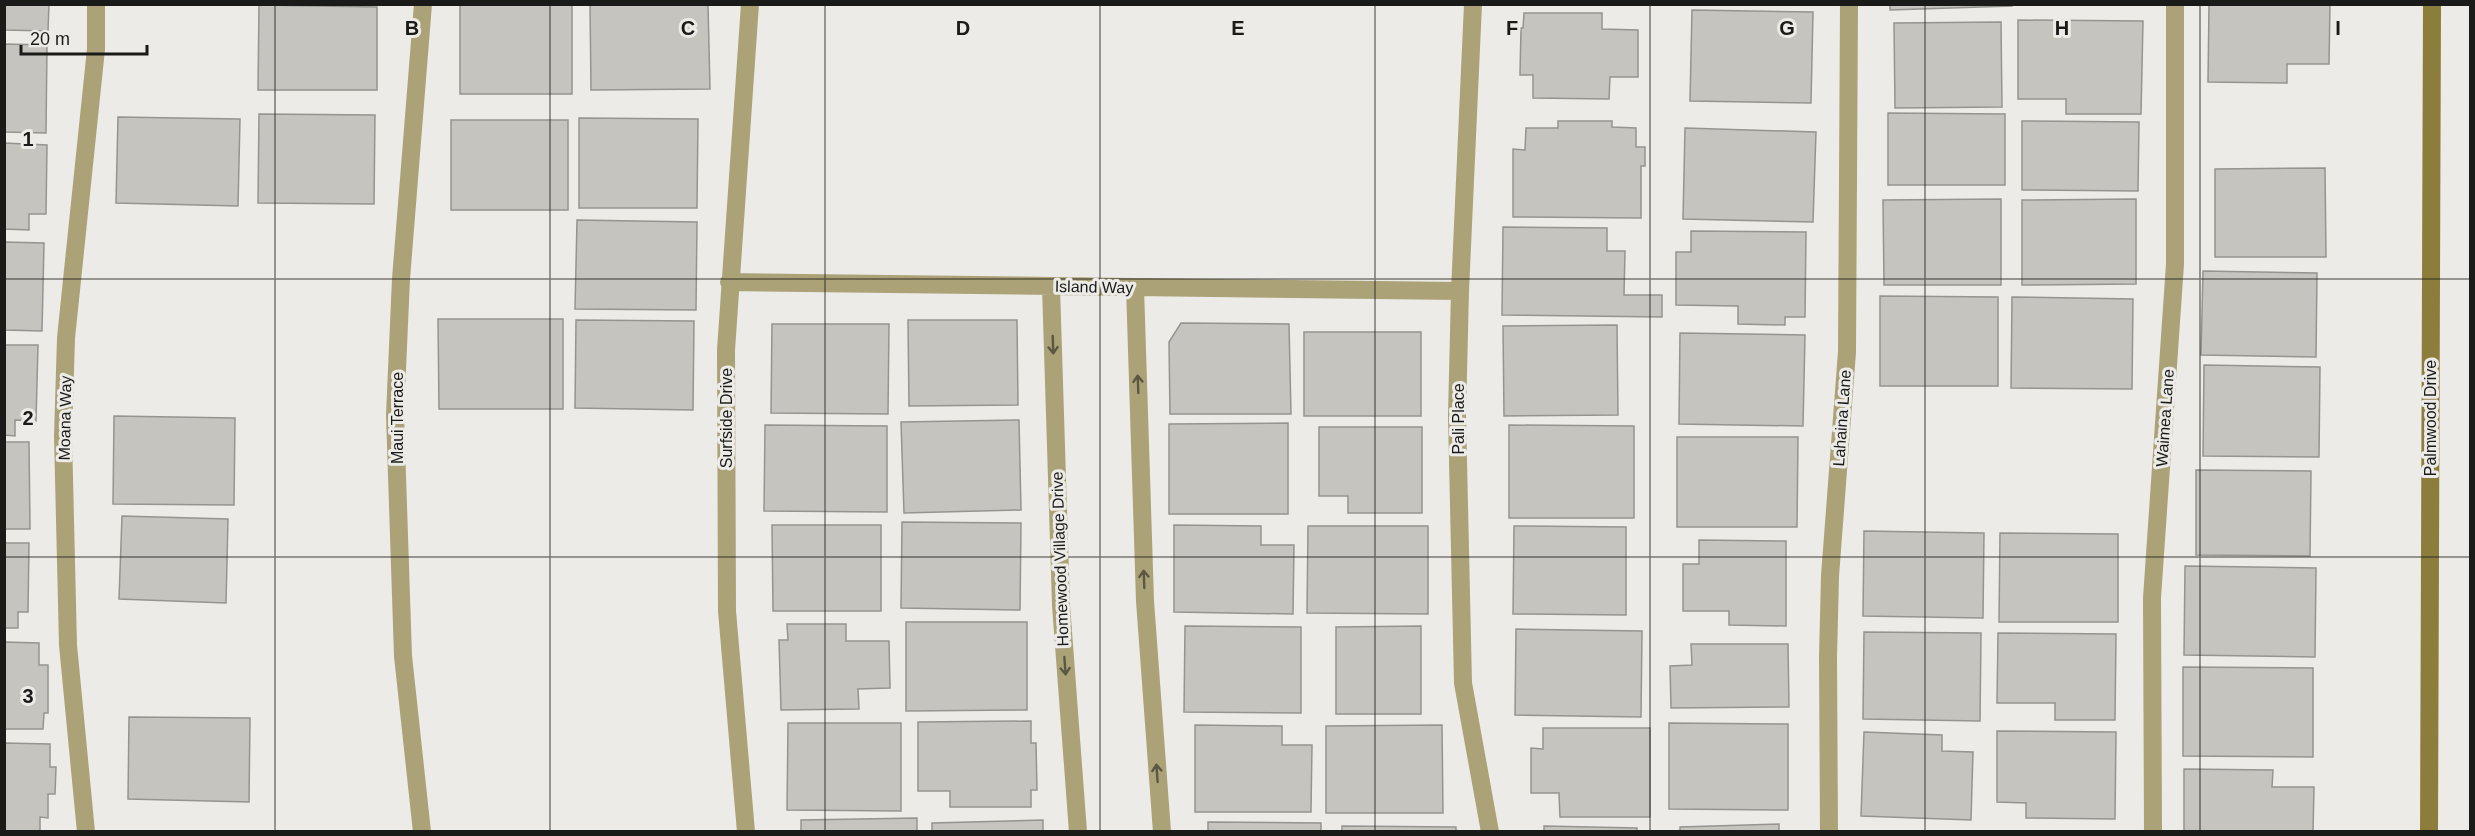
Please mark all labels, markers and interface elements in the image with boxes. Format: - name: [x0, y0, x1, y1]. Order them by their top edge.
- text: B: [405, 17, 419, 39]
- text: C: [681, 17, 695, 39]
- text: D: [956, 17, 970, 39]
- text: E: [1231, 17, 1245, 39]
- text: F: [1506, 17, 1518, 39]
- text: G: [1779, 17, 1795, 39]
- text: H: [2055, 17, 2069, 39]
- text: I: [2335, 17, 2341, 39]
- scale bar: [21, 18, 147, 56]
- text: 20 m: [30, 29, 70, 49]
- text: 1: [22, 128, 34, 150]
- street label: Island Way: [1055, 278, 1133, 296]
- one-way arrow: [1047, 335, 1059, 355]
- street label: Palmwood Drive: [2422, 360, 2439, 476]
- street label: Surfside Drive: [718, 368, 735, 468]
- street label: Waimea Lane: [2153, 368, 2177, 468]
- street label: Lahaina Lane: [1830, 369, 1854, 467]
- street label: Maui Terrace: [389, 372, 406, 464]
- one-way arrow: [1132, 374, 1144, 394]
- street label: Moana Way: [56, 375, 74, 461]
- street label: Pali Place: [1450, 383, 1467, 455]
- text: 2: [22, 407, 34, 429]
- street label: Homewood Village Drive: [1048, 471, 1072, 647]
- one-way arrow: [1138, 569, 1150, 589]
- one-way arrow: [1060, 655, 1071, 675]
- text: 3: [22, 685, 34, 707]
- one-way arrow: [1152, 764, 1163, 784]

